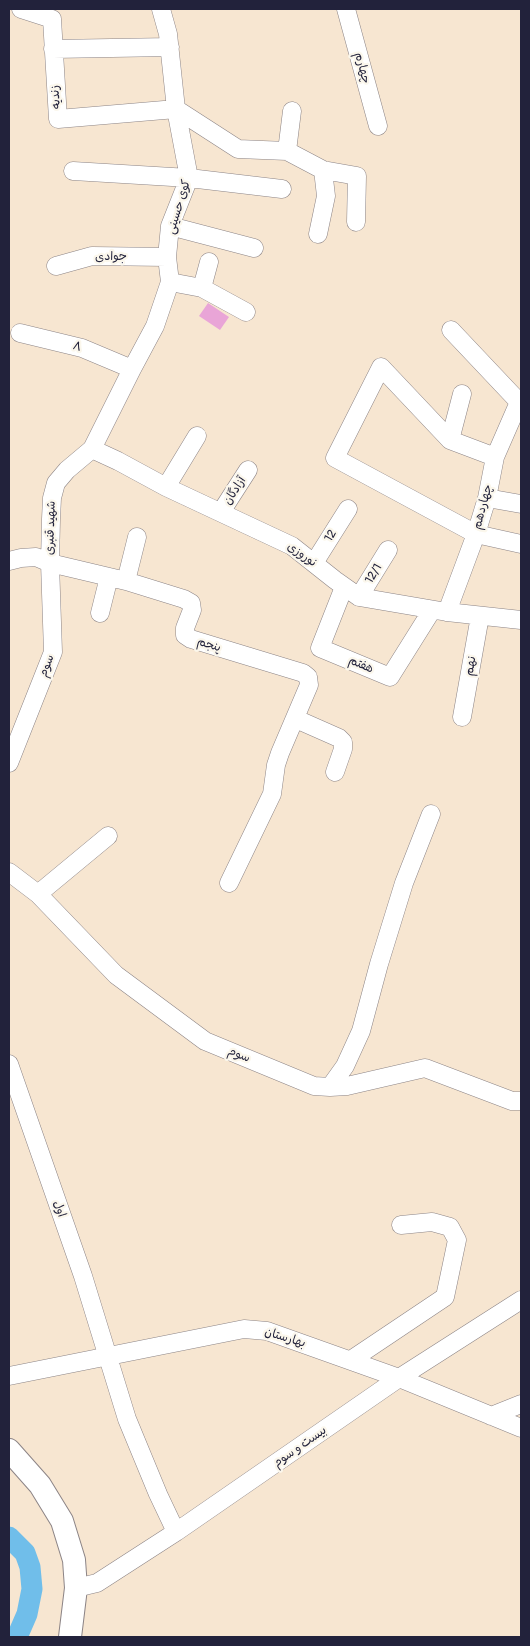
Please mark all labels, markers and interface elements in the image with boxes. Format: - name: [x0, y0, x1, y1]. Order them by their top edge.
- street label: چهارم: [351, 51, 373, 85]
- street label: زندیه: [48, 85, 64, 109]
- street label: کوی حسینی: [164, 178, 194, 236]
- street label: جوادی: [95, 250, 127, 264]
- street label: ۸: [71, 339, 83, 355]
- street label: آزادگان: [221, 474, 249, 508]
- street label: چهاردهم: [470, 483, 496, 531]
- street label: شهید قنبری: [43, 501, 59, 555]
- street label: 12: [322, 527, 340, 545]
- street label: نوروزی: [284, 540, 320, 570]
- street label: 12/1: [363, 562, 385, 586]
- street label: پنجم: [195, 635, 223, 655]
- street label: سوم: [36, 653, 58, 679]
- street label: هفتم: [346, 653, 376, 677]
- street label: نهم: [462, 655, 480, 677]
- street label: سوم: [226, 1044, 252, 1066]
- street label: اول: [49, 1199, 69, 1219]
- street label: بهارستان: [263, 1325, 307, 1351]
- street label: بیست و سوم: [271, 1423, 329, 1471]

